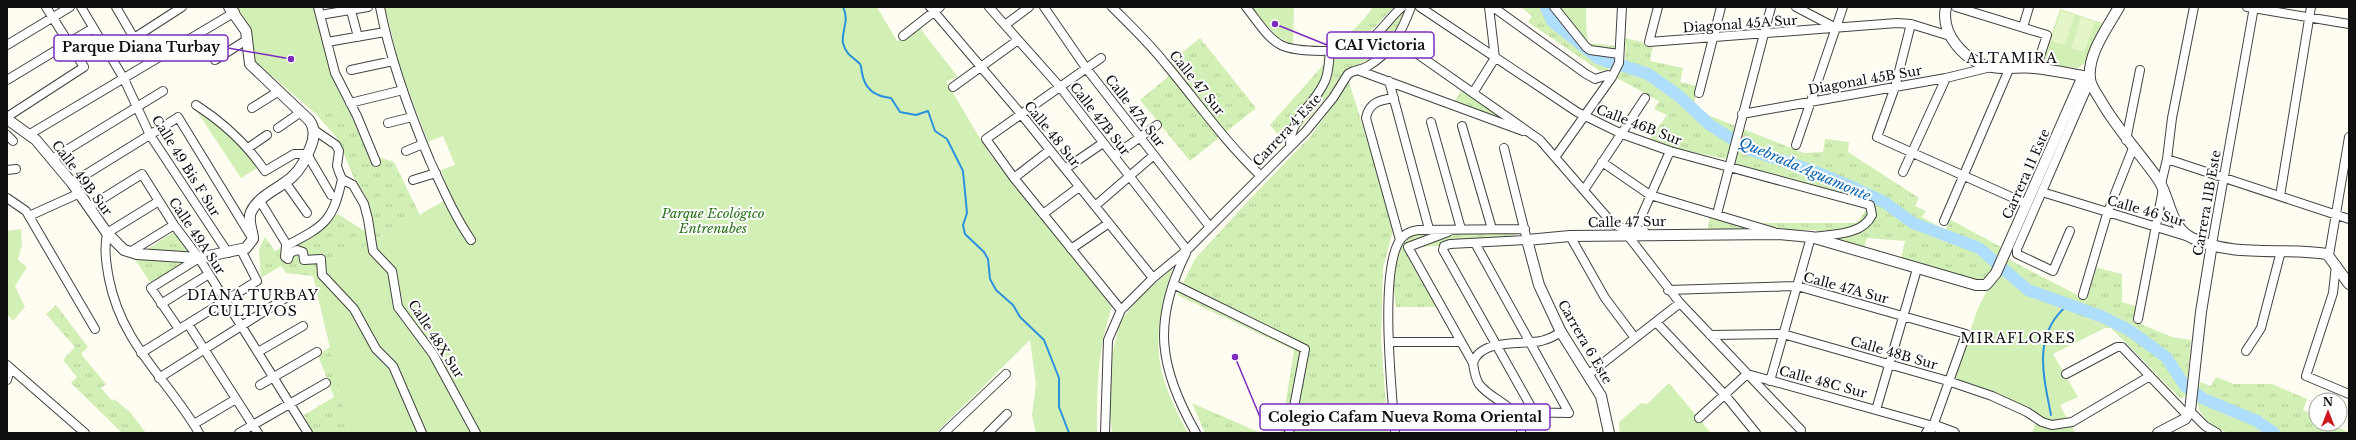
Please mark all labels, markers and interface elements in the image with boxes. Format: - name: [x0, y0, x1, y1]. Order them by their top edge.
- street label: Diagonal 45A Sur: [1682, 11, 1799, 36]
- callout: CAI Victoria: [1327, 32, 1434, 58]
- callout: Parque Diana Turbay: [54, 35, 228, 61]
- text: CAI Victoria: [1335, 36, 1425, 54]
- text: Parque Diana Turbay: [62, 38, 221, 56]
- street label: Calle 47 Sur: [1166, 47, 1229, 119]
- district label: ALTAMIRA: [1965, 49, 2058, 67]
- street label: Diagonal 45B Sur: [1807, 61, 1924, 98]
- street label: Calle 47A Sur: [1101, 71, 1169, 151]
- street label: Calle 47B Sur: [1066, 79, 1134, 160]
- street label: Carrera 4 Este: [1249, 90, 1325, 170]
- street label: Calle 48 Sur: [1020, 98, 1084, 171]
- street label: Calle 46B Sur: [1594, 101, 1685, 149]
- street label: Calle 49 Bis F Sur: [148, 112, 224, 221]
- street label: Carrera 11 Este: [1998, 126, 2054, 222]
- water label: Quebrada Aguamonte: [1737, 133, 1874, 205]
- street label: Calle 49B Sur: [48, 137, 116, 220]
- street label: Carrera 11B Este: [2189, 149, 2225, 257]
- street label: Calle 46 Sur: [2105, 192, 2188, 230]
- street label: Calle 49A Sur: [165, 194, 230, 279]
- park label: Parque Ecológico Entrenubes: [661, 205, 765, 237]
- street label: Calle 47 Sur: [1588, 213, 1667, 231]
- street label: Calle 47A Sur: [1802, 268, 1891, 308]
- district label: DIANA TURBAY CULTIVOS: [187, 286, 319, 320]
- street label: Calle 48X Sur: [404, 297, 468, 382]
- street label: Carrera 6 Este: [1554, 297, 1616, 387]
- district label: MIRAFLORES: [1960, 329, 2076, 347]
- street label: Calle 48B Sur: [1849, 332, 1940, 374]
- street label: Calle 48C Sur: [1777, 362, 1870, 402]
- north arrow: [2308, 392, 2348, 432]
- text: N: [2323, 395, 2334, 409]
- callout: Colegio Cafam Nueva Roma Oriental: [1260, 404, 1550, 430]
- text: Colegio Cafam Nueva Roma Oriental: [1268, 408, 1542, 426]

